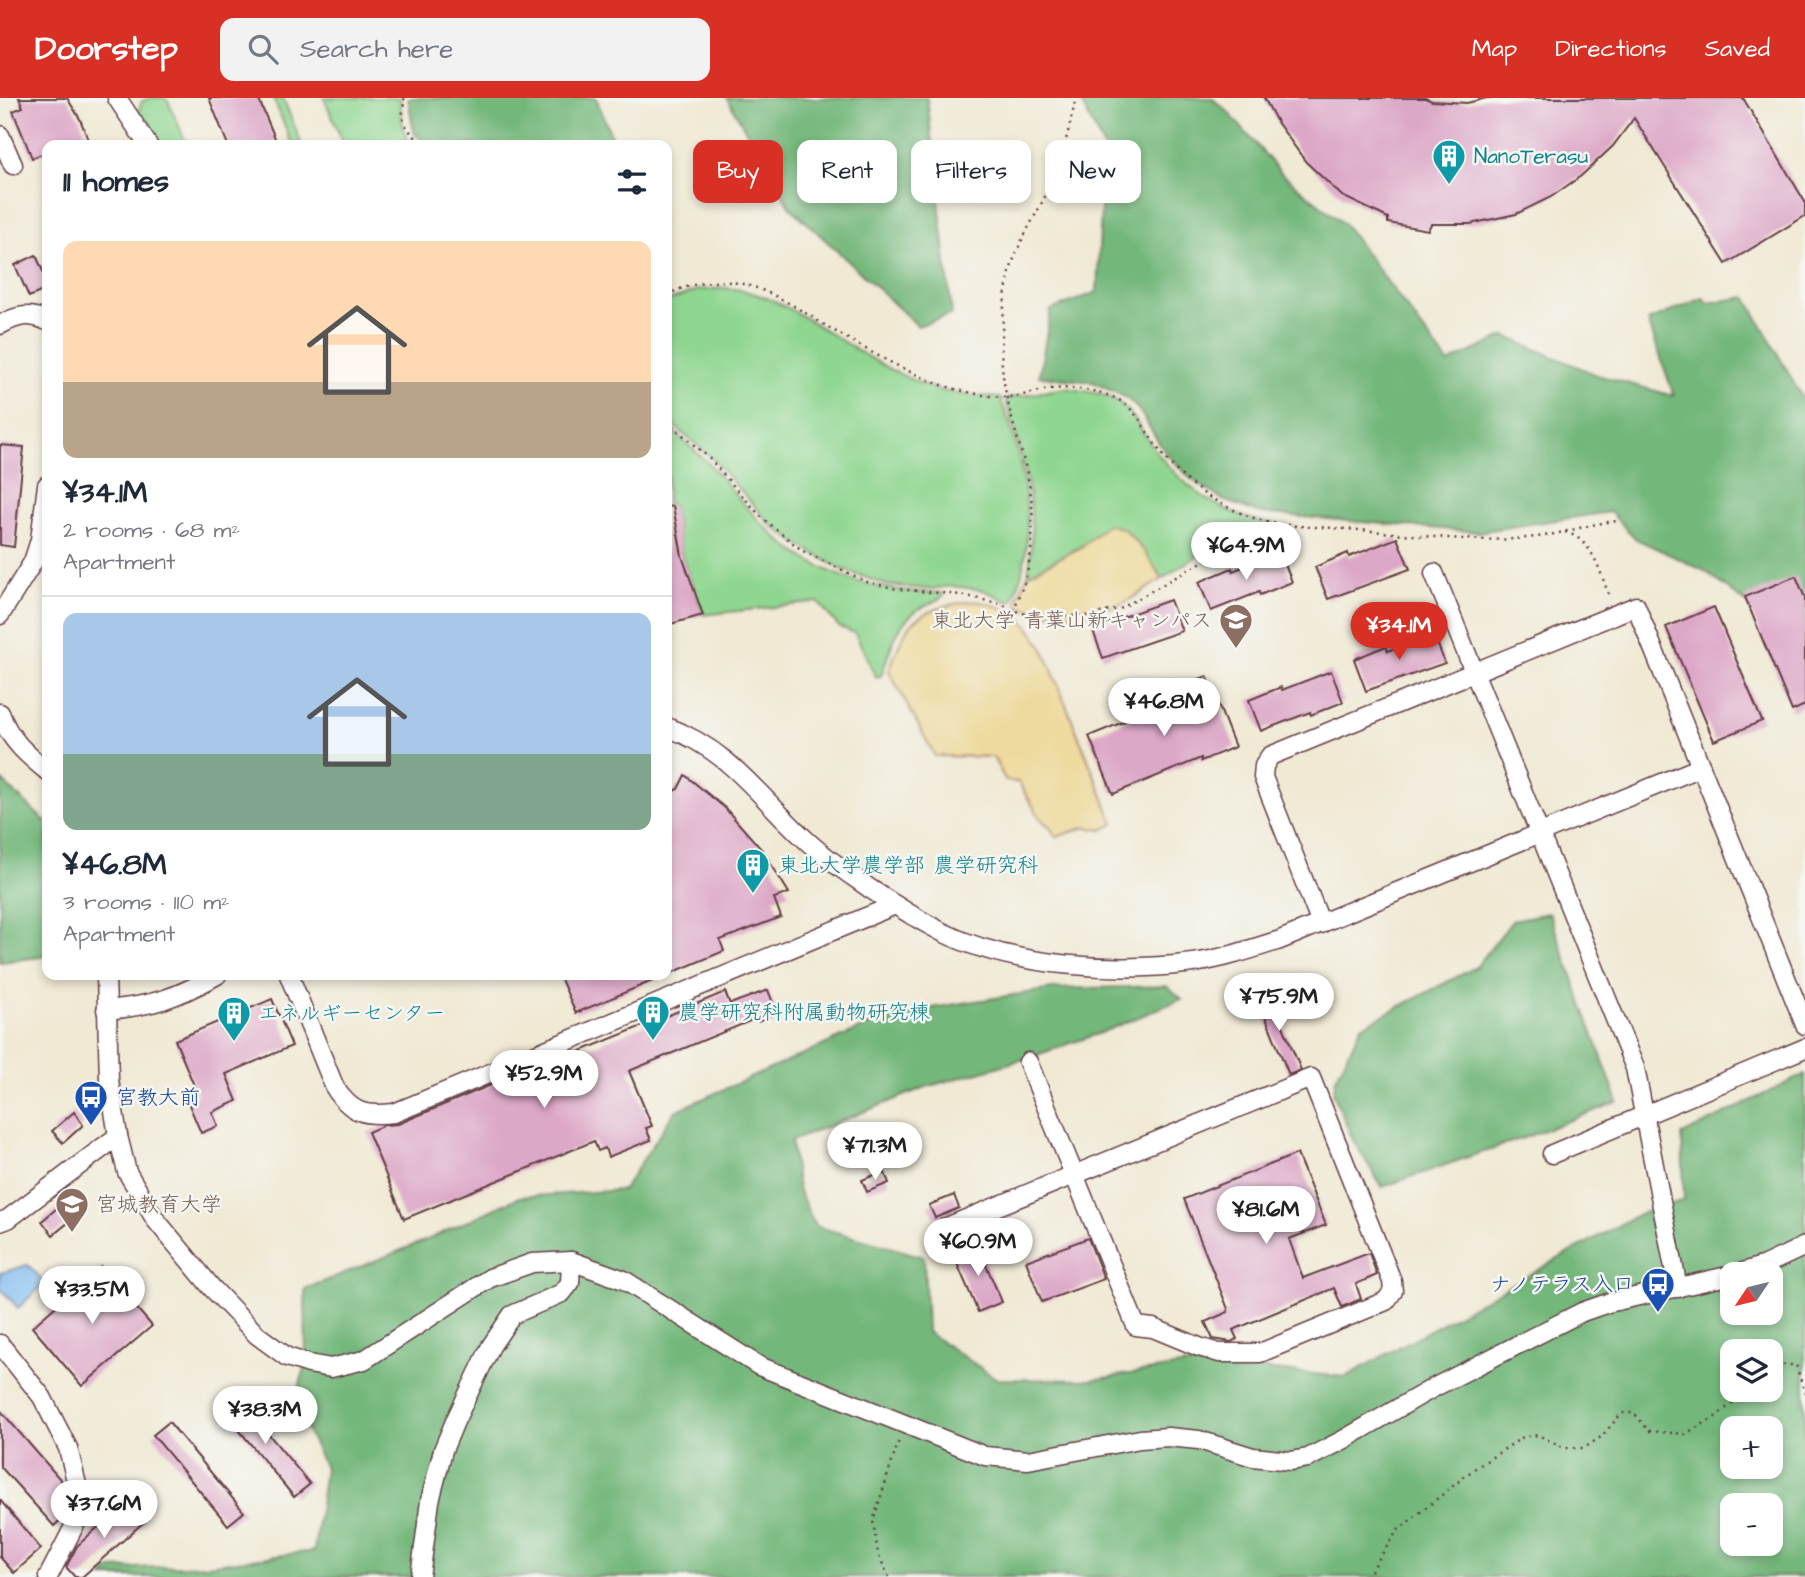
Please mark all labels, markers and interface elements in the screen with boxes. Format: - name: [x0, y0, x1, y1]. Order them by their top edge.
- search box: [220, 18, 710, 81]
- text: Doorstep: [35, 26, 178, 72]
- icon: search: [244, 30, 282, 68]
- text: Search here: [300, 31, 453, 67]
- text: Map: [1472, 32, 1517, 66]
- text: Directions: [1555, 32, 1667, 66]
- text: Saved: [1705, 32, 1770, 66]
- building icon: NanoTerasu: [1430, 137, 1468, 186]
- chip: Buy: [693, 140, 783, 203]
- chip: Rent: [797, 140, 897, 203]
- chip: Filters: [911, 140, 1031, 203]
- chip: New: [1045, 140, 1141, 203]
- place label: NanoTerasu: [1474, 142, 1588, 171]
- text: 11 homes: [63, 161, 169, 203]
- icon: filters: [613, 163, 651, 201]
- icon: home: [294, 287, 420, 413]
- text: ¥34.1M: [63, 472, 148, 514]
- text: 2 rooms · 68 m²: [63, 514, 240, 546]
- pin: ¥64.9M: [1189, 522, 1303, 582]
- text: ¥64.9M: [1207, 529, 1285, 561]
- text: Apartment: [63, 546, 175, 578]
- school or university icon: 東北大学 青葉山新キャンパス: [1217, 601, 1255, 650]
- pin: ¥34.1M: [1342, 602, 1456, 662]
- place label: 東北大学 青葉山新キャンパス: [931, 606, 1212, 635]
- text: ¥34.1M: [1367, 609, 1431, 641]
- icon: home: [294, 659, 420, 785]
- pin: ¥46.8M: [1107, 678, 1221, 738]
- text: ¥46.8M: [1124, 685, 1204, 717]
- text: ¥46.8M: [63, 844, 167, 886]
- building icon: 東北大学農学部 農学研究科: [734, 846, 772, 895]
- place label: 東北大学農学部 農学研究科: [778, 851, 1038, 880]
- text: 3 rooms · 110 m²: [63, 886, 230, 918]
- text: Apartment: [63, 918, 175, 950]
- pin: ¥75.9M: [1222, 974, 1336, 1033]
- text: ¥75.9M: [1240, 980, 1318, 1012]
- building icon: 農学研究科附属動物研究棟: [634, 993, 672, 1042]
- building icon: エネルギーセンター: [215, 994, 253, 1043]
- place label: 農学研究科附属動物研究棟: [678, 998, 930, 1027]
- place label: エネルギーセンター: [258, 999, 445, 1028]
- pin: ¥52.9M: [487, 1051, 601, 1110]
- text: ¥52.9M: [505, 1057, 583, 1089]
- bus stop icon: 宮教大前: [72, 1078, 110, 1127]
- place label: 宮教大前: [116, 1083, 200, 1112]
- pin: ¥71.3M: [818, 1122, 932, 1182]
- text: ¥71.3M: [843, 1129, 907, 1161]
- school or university icon: 宮城教育大学: [53, 1185, 91, 1234]
- pin: ¥81.6M: [1209, 1186, 1323, 1246]
- place label: 宮城教育大学: [96, 1190, 222, 1219]
- text: ¥81.6M: [1233, 1193, 1299, 1225]
- pin: ¥60.9M: [921, 1218, 1035, 1278]
- text: ¥60.9M: [940, 1225, 1016, 1257]
- north arrow: [1720, 1262, 1783, 1325]
- map controls: [1720, 1262, 1783, 1556]
- bus stop icon: ナノテラス入口: [1639, 1265, 1677, 1314]
- pin: ¥33.5M: [35, 1266, 149, 1326]
- place label: ナノテラス入口: [1490, 1270, 1634, 1299]
- text: ¥33.5M: [55, 1273, 129, 1305]
- button: layers: [1720, 1339, 1783, 1402]
- pin: ¥38.3M: [208, 1386, 322, 1446]
- text: ¥38.3M: [229, 1393, 301, 1425]
- button: +: [1720, 1416, 1783, 1479]
- pin: ¥37.6M: [47, 1480, 161, 1540]
- text: ¥37.6M: [67, 1487, 141, 1519]
- button: −: [1720, 1493, 1783, 1556]

